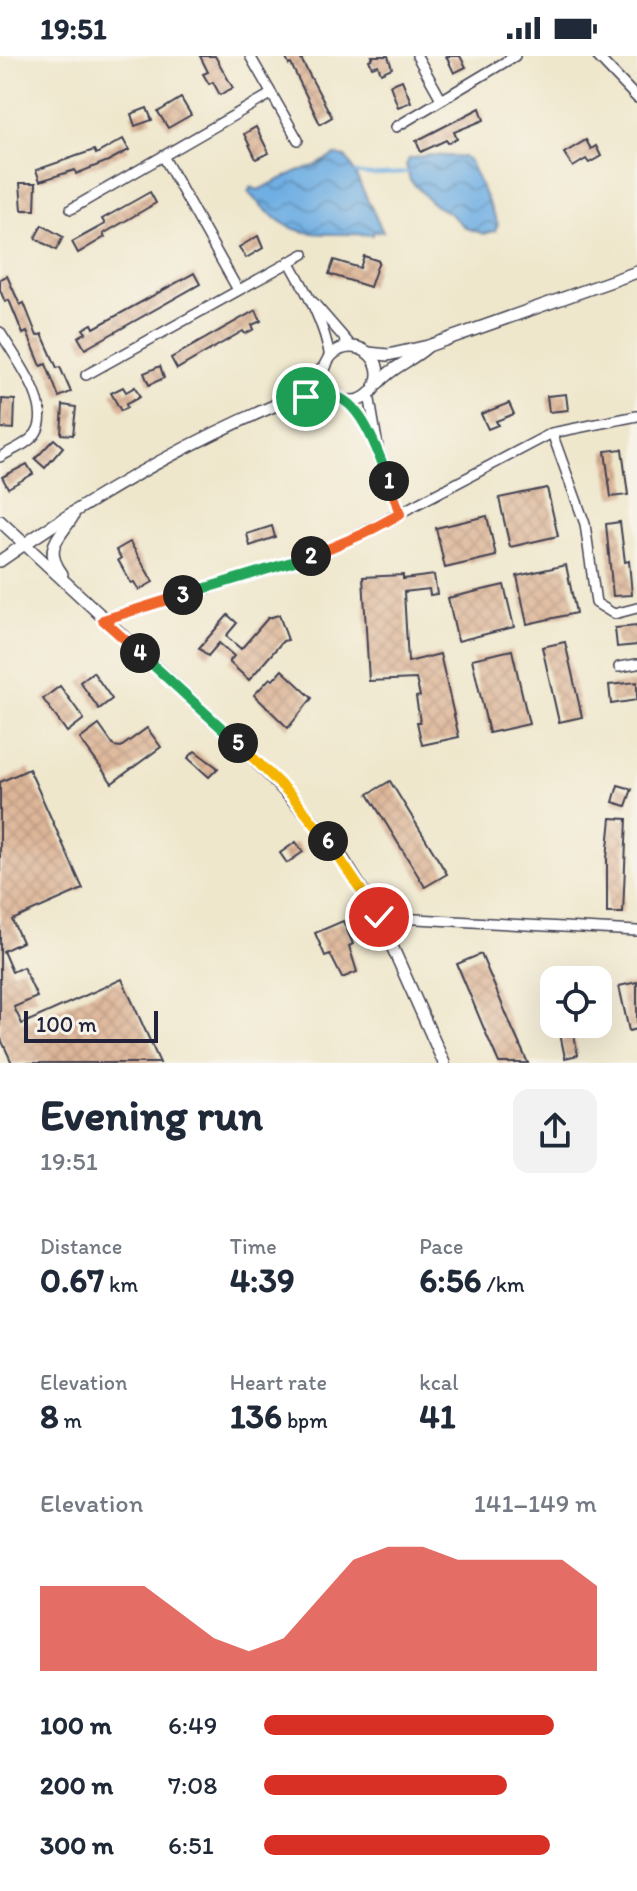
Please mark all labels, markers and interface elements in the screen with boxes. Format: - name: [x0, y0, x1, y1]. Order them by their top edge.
- text: 19:51: [40, 10, 107, 47]
- pin: [272, 363, 340, 431]
- icon: arrive: [284, 375, 328, 419]
- pin: 1: [369, 461, 409, 501]
- text: 1: [384, 467, 394, 494]
- pin: 2: [291, 536, 331, 576]
- text: 2: [305, 542, 317, 569]
- pin: 3: [163, 575, 203, 615]
- text: 3: [177, 581, 189, 608]
- pin: 4: [120, 633, 160, 673]
- text: 4: [133, 639, 147, 666]
- pin: 5: [218, 723, 258, 763]
- text: 5: [232, 729, 244, 756]
- pin: 6: [308, 821, 348, 861]
- text: 6: [322, 827, 334, 854]
- pin: [345, 883, 413, 951]
- icon: check: [357, 895, 401, 939]
- map controls: [540, 966, 612, 1038]
- button: locate: [540, 966, 612, 1038]
- scale bar: [24, 1007, 158, 1043]
- text: 100 m: [36, 1011, 97, 1038]
- text: Evening run: [40, 1088, 263, 1141]
- button: share: [513, 1089, 597, 1173]
- text: 19:51: [40, 1145, 98, 1177]
- text: Distance: [40, 1233, 122, 1260]
- text: Time: [230, 1233, 277, 1260]
- text: Pace: [419, 1233, 463, 1260]
- text: 0.67: [40, 1260, 104, 1301]
- text: 4:39: [230, 1260, 295, 1301]
- text: 6:56: [419, 1260, 481, 1301]
- text: km: [104, 1271, 138, 1298]
- text: /km: [481, 1271, 525, 1298]
- text: Elevation: [40, 1369, 127, 1396]
- text: Heart rate: [230, 1369, 327, 1396]
- text: kcal: [419, 1369, 458, 1396]
- text: 8: [40, 1396, 59, 1437]
- text: 136: [230, 1396, 282, 1437]
- text: 41: [419, 1396, 456, 1437]
- text: m: [59, 1407, 82, 1434]
- text: bpm: [282, 1407, 328, 1434]
- text: Elevation: [40, 1487, 143, 1519]
- text: 141–149 m: [474, 1487, 597, 1519]
- text: 100 m: [40, 1709, 112, 1741]
- text: 6:49: [168, 1709, 217, 1741]
- text: 200 m: [40, 1769, 113, 1801]
- text: 7:08: [168, 1769, 218, 1801]
- text: 300 m: [40, 1829, 114, 1861]
- text: 6:51: [168, 1829, 214, 1861]

